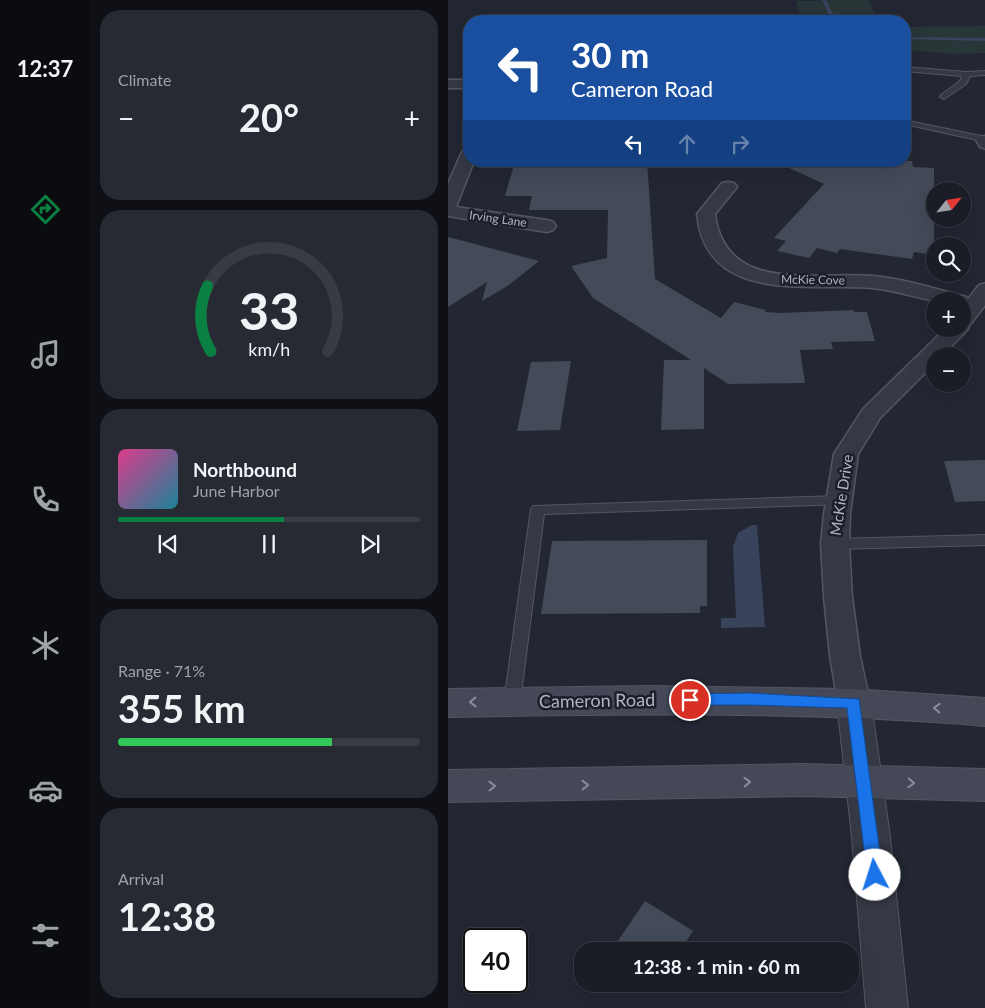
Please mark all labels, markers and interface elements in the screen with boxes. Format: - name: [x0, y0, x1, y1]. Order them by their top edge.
- text: 30 m: [571, 33, 649, 75]
- icon: left: [488, 35, 553, 100]
- text: 12:37: [17, 55, 73, 82]
- text: Climate: [118, 70, 171, 89]
- text: Cameron Road: [571, 75, 713, 102]
- text: 20°: [239, 94, 299, 140]
- text: −: [118, 101, 134, 135]
- text: +: [404, 101, 420, 135]
- icon: left: [620, 130, 648, 158]
- icon: ahead: [673, 130, 701, 158]
- icon: right: [726, 130, 754, 158]
- north arrow: [926, 182, 970, 228]
- map controls: [926, 182, 971, 392]
- icon: directions: [28, 192, 63, 227]
- street label: Irving Lane: [468, 207, 528, 230]
- button: search: [926, 237, 971, 282]
- street label: McKie Cove: [781, 271, 845, 288]
- text: 33: [239, 279, 299, 341]
- button: +: [926, 292, 971, 337]
- icon: music: [28, 337, 63, 372]
- text: km/h: [248, 338, 290, 360]
- button: −: [926, 347, 971, 392]
- street label: McKie Drive: [826, 453, 856, 537]
- text: Northbound: [193, 458, 297, 481]
- text: June Harbor: [193, 481, 280, 500]
- icon: phone: [28, 482, 63, 517]
- icon: previous: [154, 530, 182, 558]
- icon: pause: [255, 530, 283, 558]
- icon: next: [356, 530, 384, 558]
- icon: climate: [28, 628, 63, 663]
- text: Range · 71%: [118, 661, 205, 680]
- pin: [669, 679, 711, 721]
- text: 355 km: [118, 685, 246, 731]
- icon: arrive: [676, 686, 704, 714]
- street label: Cameron Road: [539, 688, 655, 712]
- one-way arrow: [468, 697, 476, 708]
- one-way arrow: [933, 702, 941, 713]
- icon: car: [28, 773, 63, 808]
- one-way arrow: [744, 777, 752, 787]
- one-way arrow: [908, 777, 916, 788]
- one-way arrow: [582, 780, 589, 790]
- one-way arrow: [488, 781, 496, 791]
- position arrow: [848, 848, 900, 900]
- text: Arrival: [118, 869, 164, 888]
- text: 12:38: [118, 893, 216, 939]
- icon: filters: [28, 918, 63, 953]
- speed limit sign: 40: [463, 928, 528, 993]
- text: 12:38 · 1 min · 60 m: [633, 955, 800, 978]

